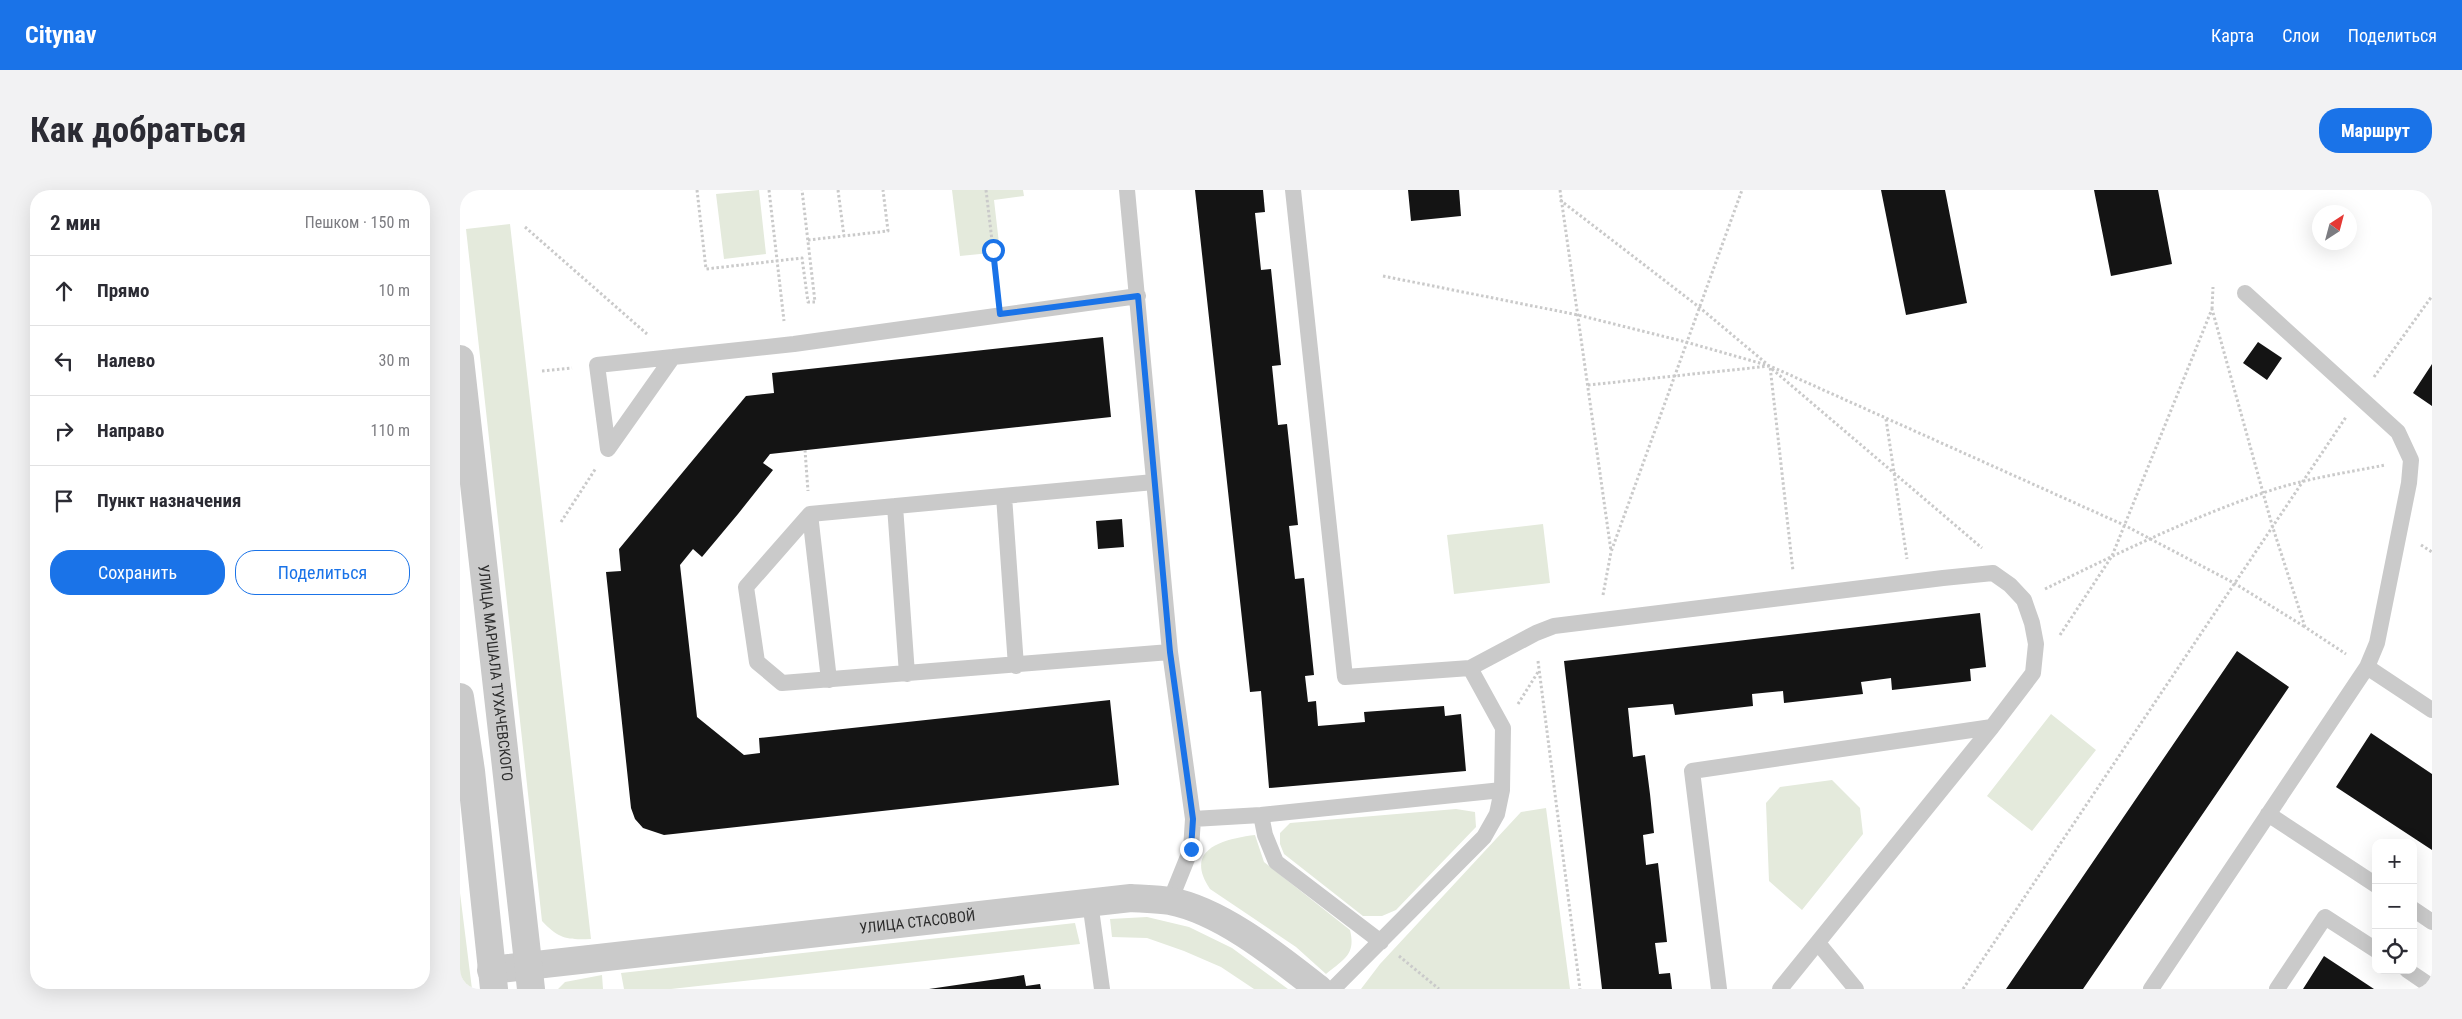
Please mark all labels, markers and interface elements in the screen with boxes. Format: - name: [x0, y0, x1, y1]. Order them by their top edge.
- text: Citynav: [25, 21, 96, 49]
- text: Карта: [2211, 25, 2254, 46]
- text: Слои: [2282, 25, 2320, 46]
- text: Поделиться: [2348, 25, 2437, 46]
- button: Маршрут: [2319, 108, 2432, 153]
- text: Как добраться: [30, 110, 246, 151]
- north arrow: [2312, 205, 2357, 250]
- text: 2 мин: [50, 211, 100, 235]
- text: Пешком · 150 m: [305, 213, 410, 232]
- route start: [982, 239, 1005, 262]
- icon: ahead: [50, 277, 78, 305]
- text: Прямо: [97, 279, 150, 302]
- text: 10 m: [378, 281, 410, 300]
- icon: left: [50, 347, 78, 375]
- text: Налево: [97, 349, 155, 372]
- text: 30 m: [378, 351, 410, 370]
- icon: right: [50, 417, 78, 445]
- text: Направо: [97, 419, 164, 442]
- text: 110 m: [371, 421, 410, 440]
- icon: arrive: [50, 487, 78, 515]
- text: Пункт назначения: [97, 489, 241, 512]
- button: Сохранить: [50, 550, 225, 595]
- button: Поделиться: [235, 550, 410, 595]
- street label: УЛИЦА МАРШАЛА ТУХАЧЕВСКОГО: [474, 564, 517, 782]
- route end: [1180, 838, 1203, 861]
- map controls: [2372, 839, 2417, 974]
- button: +: [2372, 839, 2417, 884]
- button: −: [2372, 884, 2417, 929]
- street label: УЛИЦА СТАСОВОЙ: [858, 907, 976, 937]
- button: locate: [2372, 929, 2417, 974]

